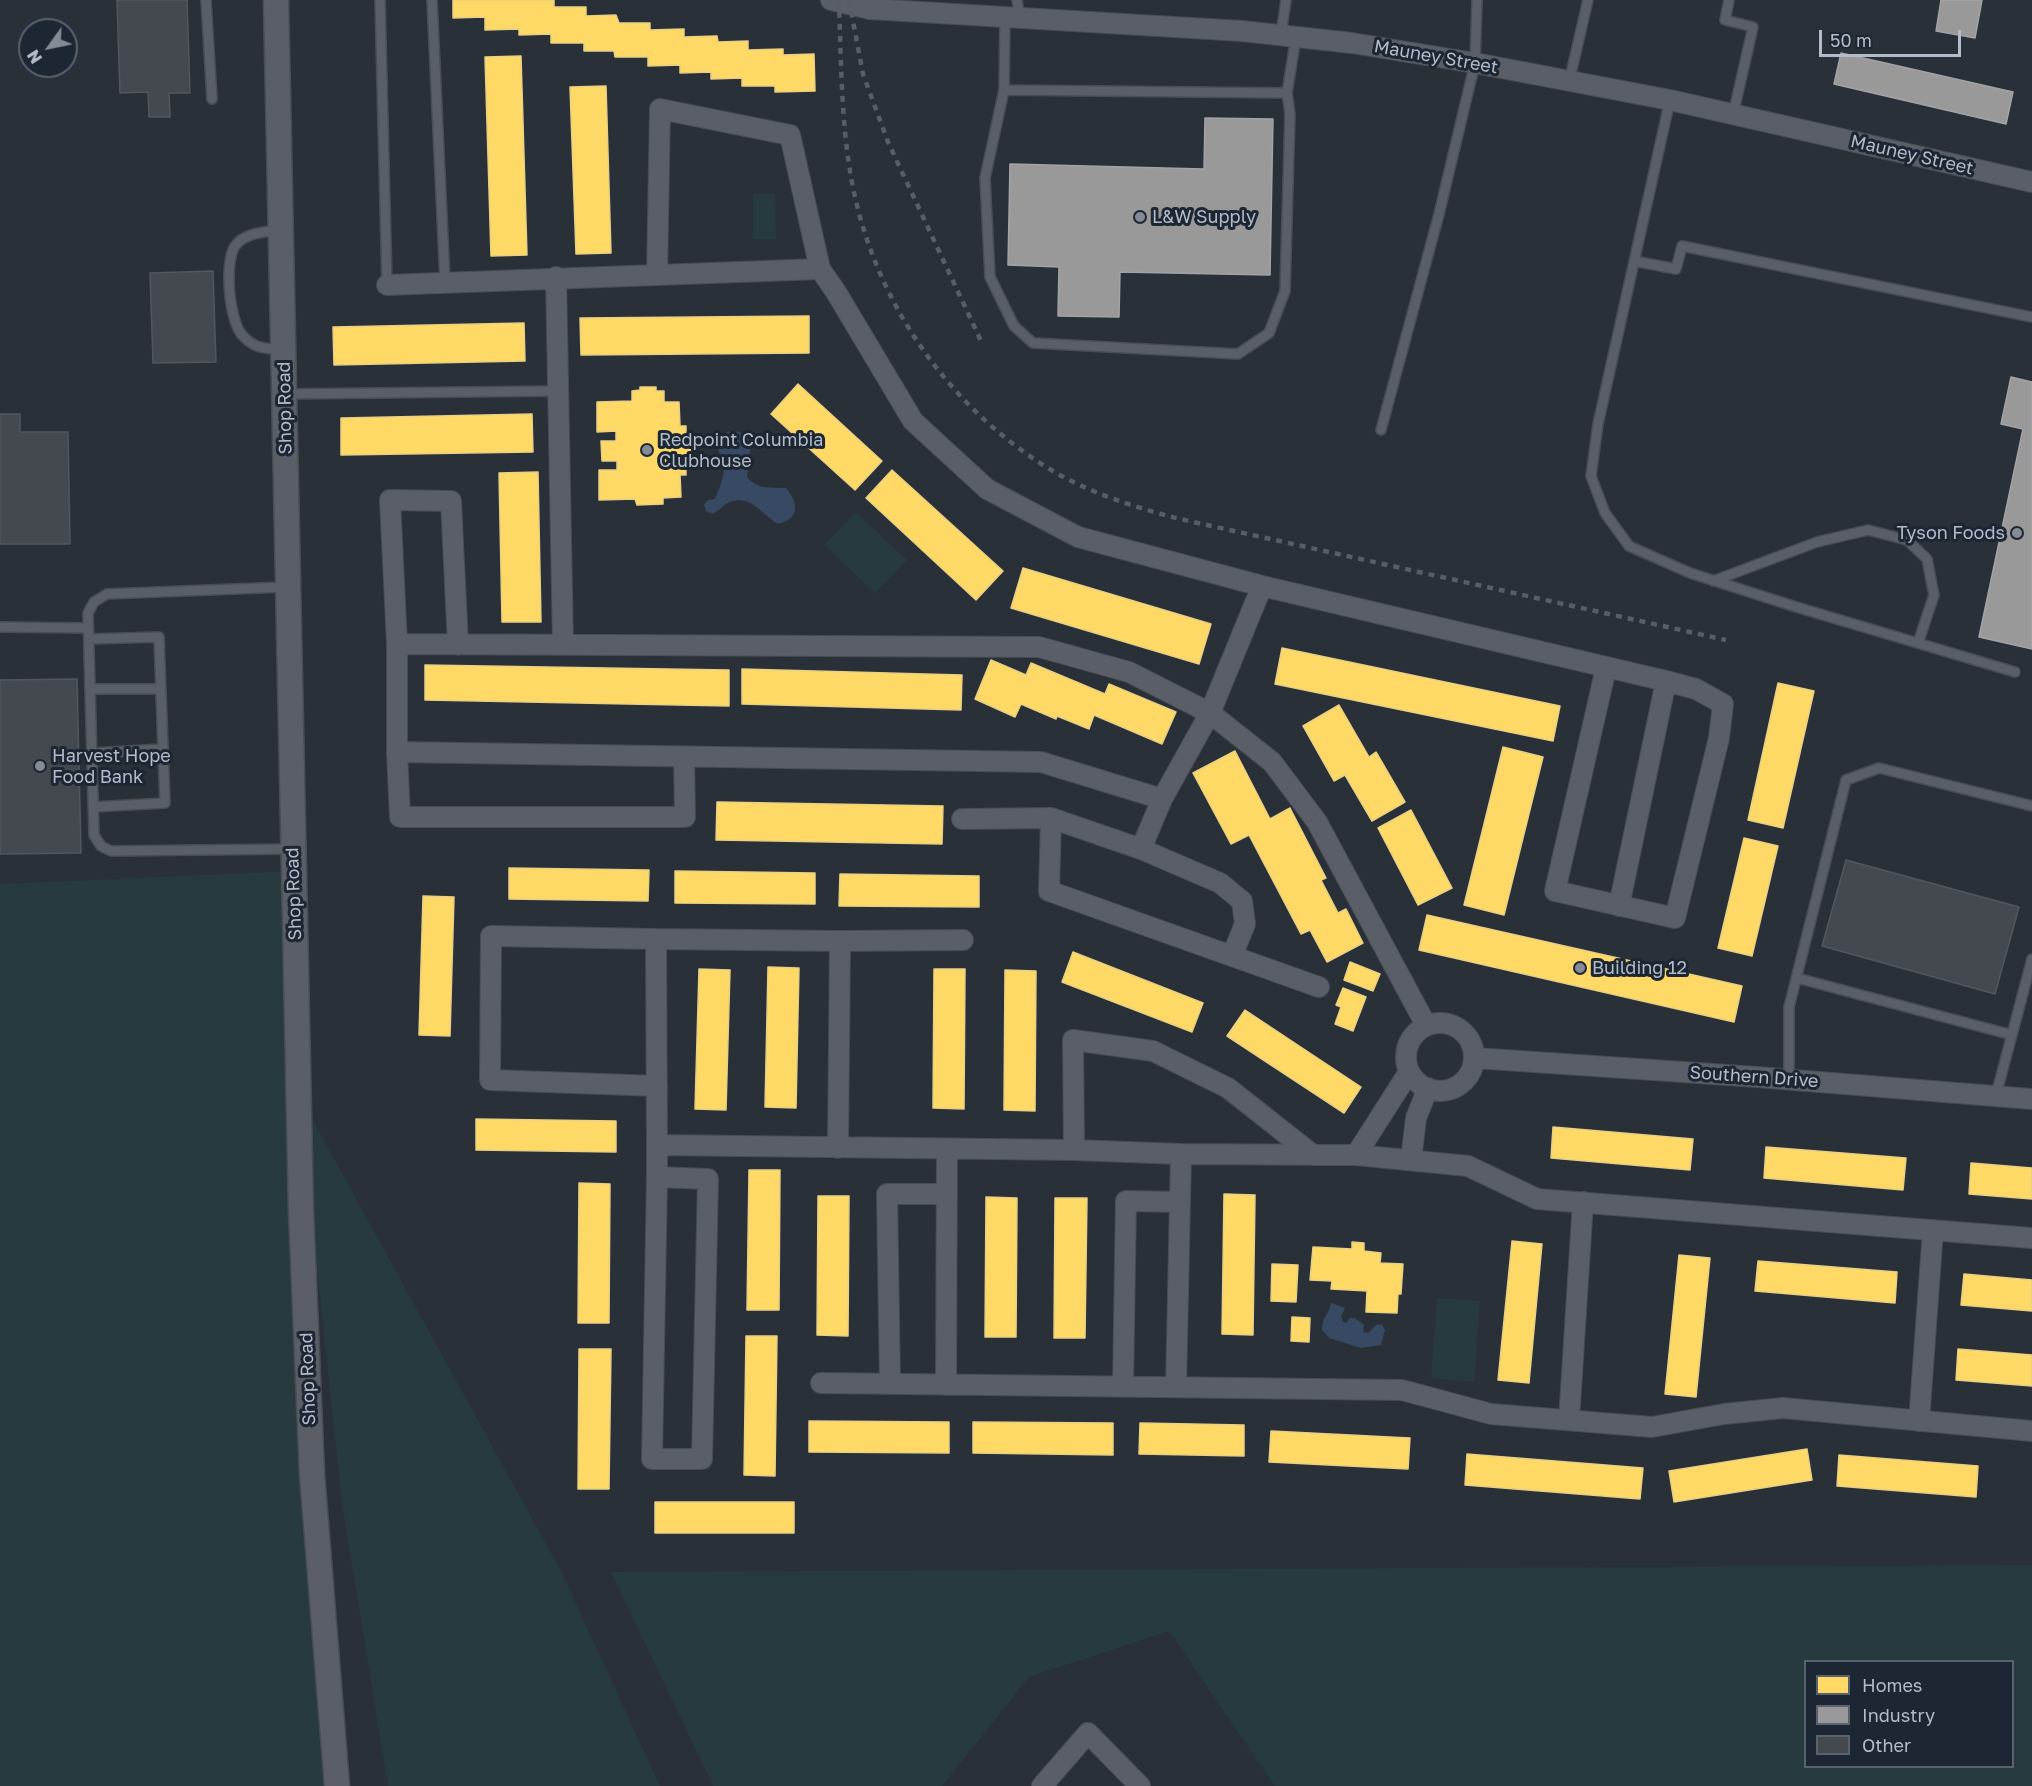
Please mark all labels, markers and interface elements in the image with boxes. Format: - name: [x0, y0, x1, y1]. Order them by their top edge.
- north arrow: [18, 18, 78, 78]
- scale bar: [1822, 18, 1964, 56]
- text: 50 m: [1830, 29, 1872, 51]
- street label: Mauney Street: [1372, 35, 1500, 79]
- text: N: [23, 46, 46, 67]
- street label: Mauney Street: [1848, 130, 1976, 180]
- place label: L&W Supply: [1152, 206, 1256, 228]
- marker: L&W Supply: [1133, 210, 1147, 224]
- street label: Shop Road: [273, 361, 297, 455]
- place label: Redpoint Columbia Clubhouse: [659, 429, 824, 472]
- marker: Redpoint Columbia Clubhouse: [640, 443, 654, 457]
- place label: Tyson Foods: [1897, 522, 2005, 544]
- marker: Tyson Foods: [2010, 526, 2024, 540]
- place label: Harvest Hope Food Bank: [52, 745, 171, 788]
- marker: Harvest Hope Food Bank: [33, 759, 47, 773]
- street label: Shop Road: [282, 847, 306, 941]
- place label: Building 12: [1592, 957, 1687, 979]
- marker: Building 12: [1573, 961, 1587, 975]
- street label: Southern Drive: [1689, 1062, 1819, 1092]
- street label: Shop Road: [296, 1332, 320, 1426]
- legend: [1804, 1660, 2014, 1768]
- text: Homes: [1862, 1674, 1922, 1696]
- text: Industry: [1862, 1704, 1935, 1726]
- text: Other: [1862, 1734, 1911, 1756]

